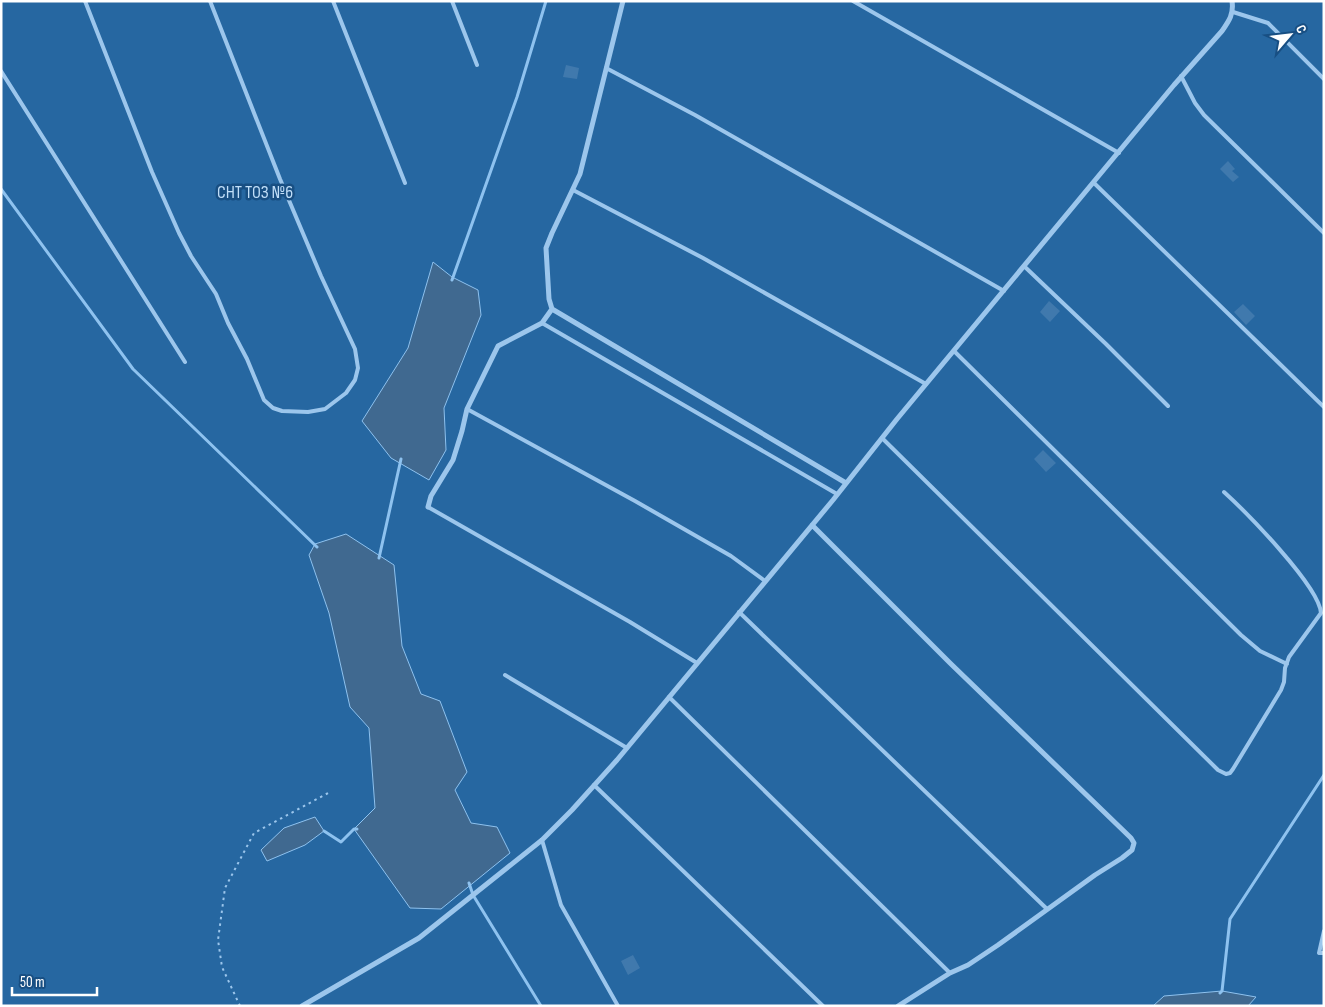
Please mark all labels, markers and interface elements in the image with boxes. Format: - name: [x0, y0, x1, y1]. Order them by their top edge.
- north arrow: [1265, 10, 1315, 60]
- text: С: [1292, 22, 1310, 36]
- park label: СНТ ТОЗ №6: [217, 182, 293, 203]
- scale bar: [12, 964, 98, 996]
- text: 50 m: [20, 973, 45, 992]

